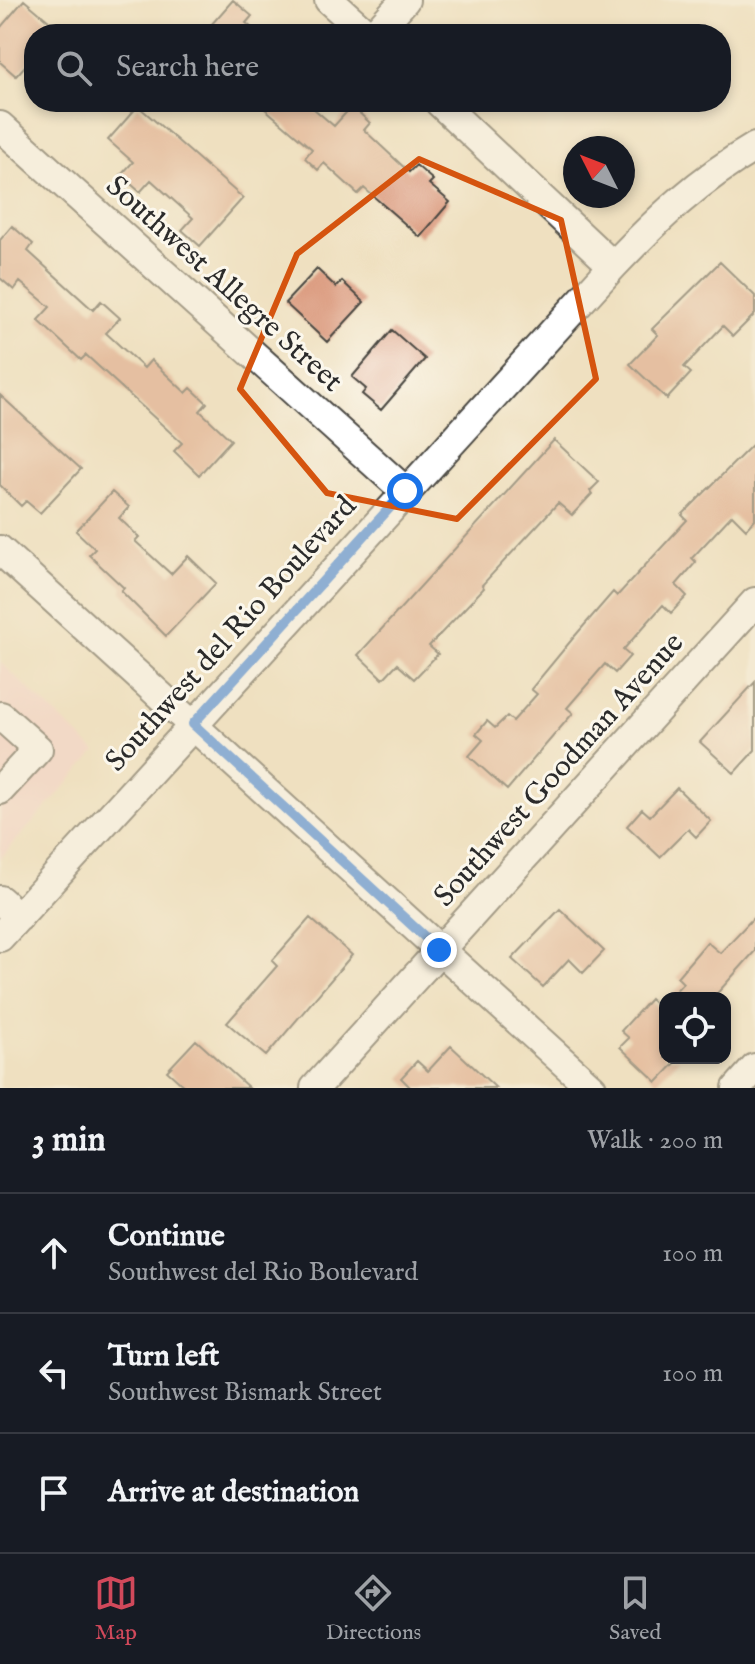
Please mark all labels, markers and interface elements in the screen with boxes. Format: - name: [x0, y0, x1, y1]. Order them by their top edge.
- search box: [24, 24, 731, 112]
- icon: search: [52, 46, 96, 90]
- text: Search here: [116, 49, 259, 87]
- north arrow: [563, 136, 635, 208]
- street label: Southwest Allegre Street: [97, 168, 350, 401]
- route start: [387, 473, 423, 509]
- street label: Southwest del Rio Boulevard: [98, 488, 366, 780]
- street label: Southwest Goodman Avenue: [426, 625, 693, 915]
- route end: [421, 932, 457, 968]
- map controls: [659, 992, 731, 1064]
- button: locate: [659, 992, 731, 1064]
- text: 3 min: [32, 1119, 106, 1162]
- text: Walk · 200 m: [587, 1124, 723, 1157]
- text: Continue: [108, 1218, 225, 1256]
- icon: ahead: [32, 1231, 76, 1275]
- text: 100 m: [662, 1237, 723, 1270]
- text: Southwest del Rio Boulevard: [108, 1256, 418, 1289]
- text: Turn left: [108, 1338, 219, 1376]
- icon: left: [32, 1351, 76, 1395]
- text: 100 m: [662, 1357, 723, 1390]
- text: Southwest Bismark Street: [108, 1376, 382, 1409]
- icon: arrive: [32, 1471, 76, 1515]
- text: Arrive at destination: [108, 1474, 359, 1512]
- tab: Map: [94, 1571, 138, 1647]
- tab: Directions: [326, 1571, 421, 1647]
- tab: Saved: [609, 1571, 661, 1647]

